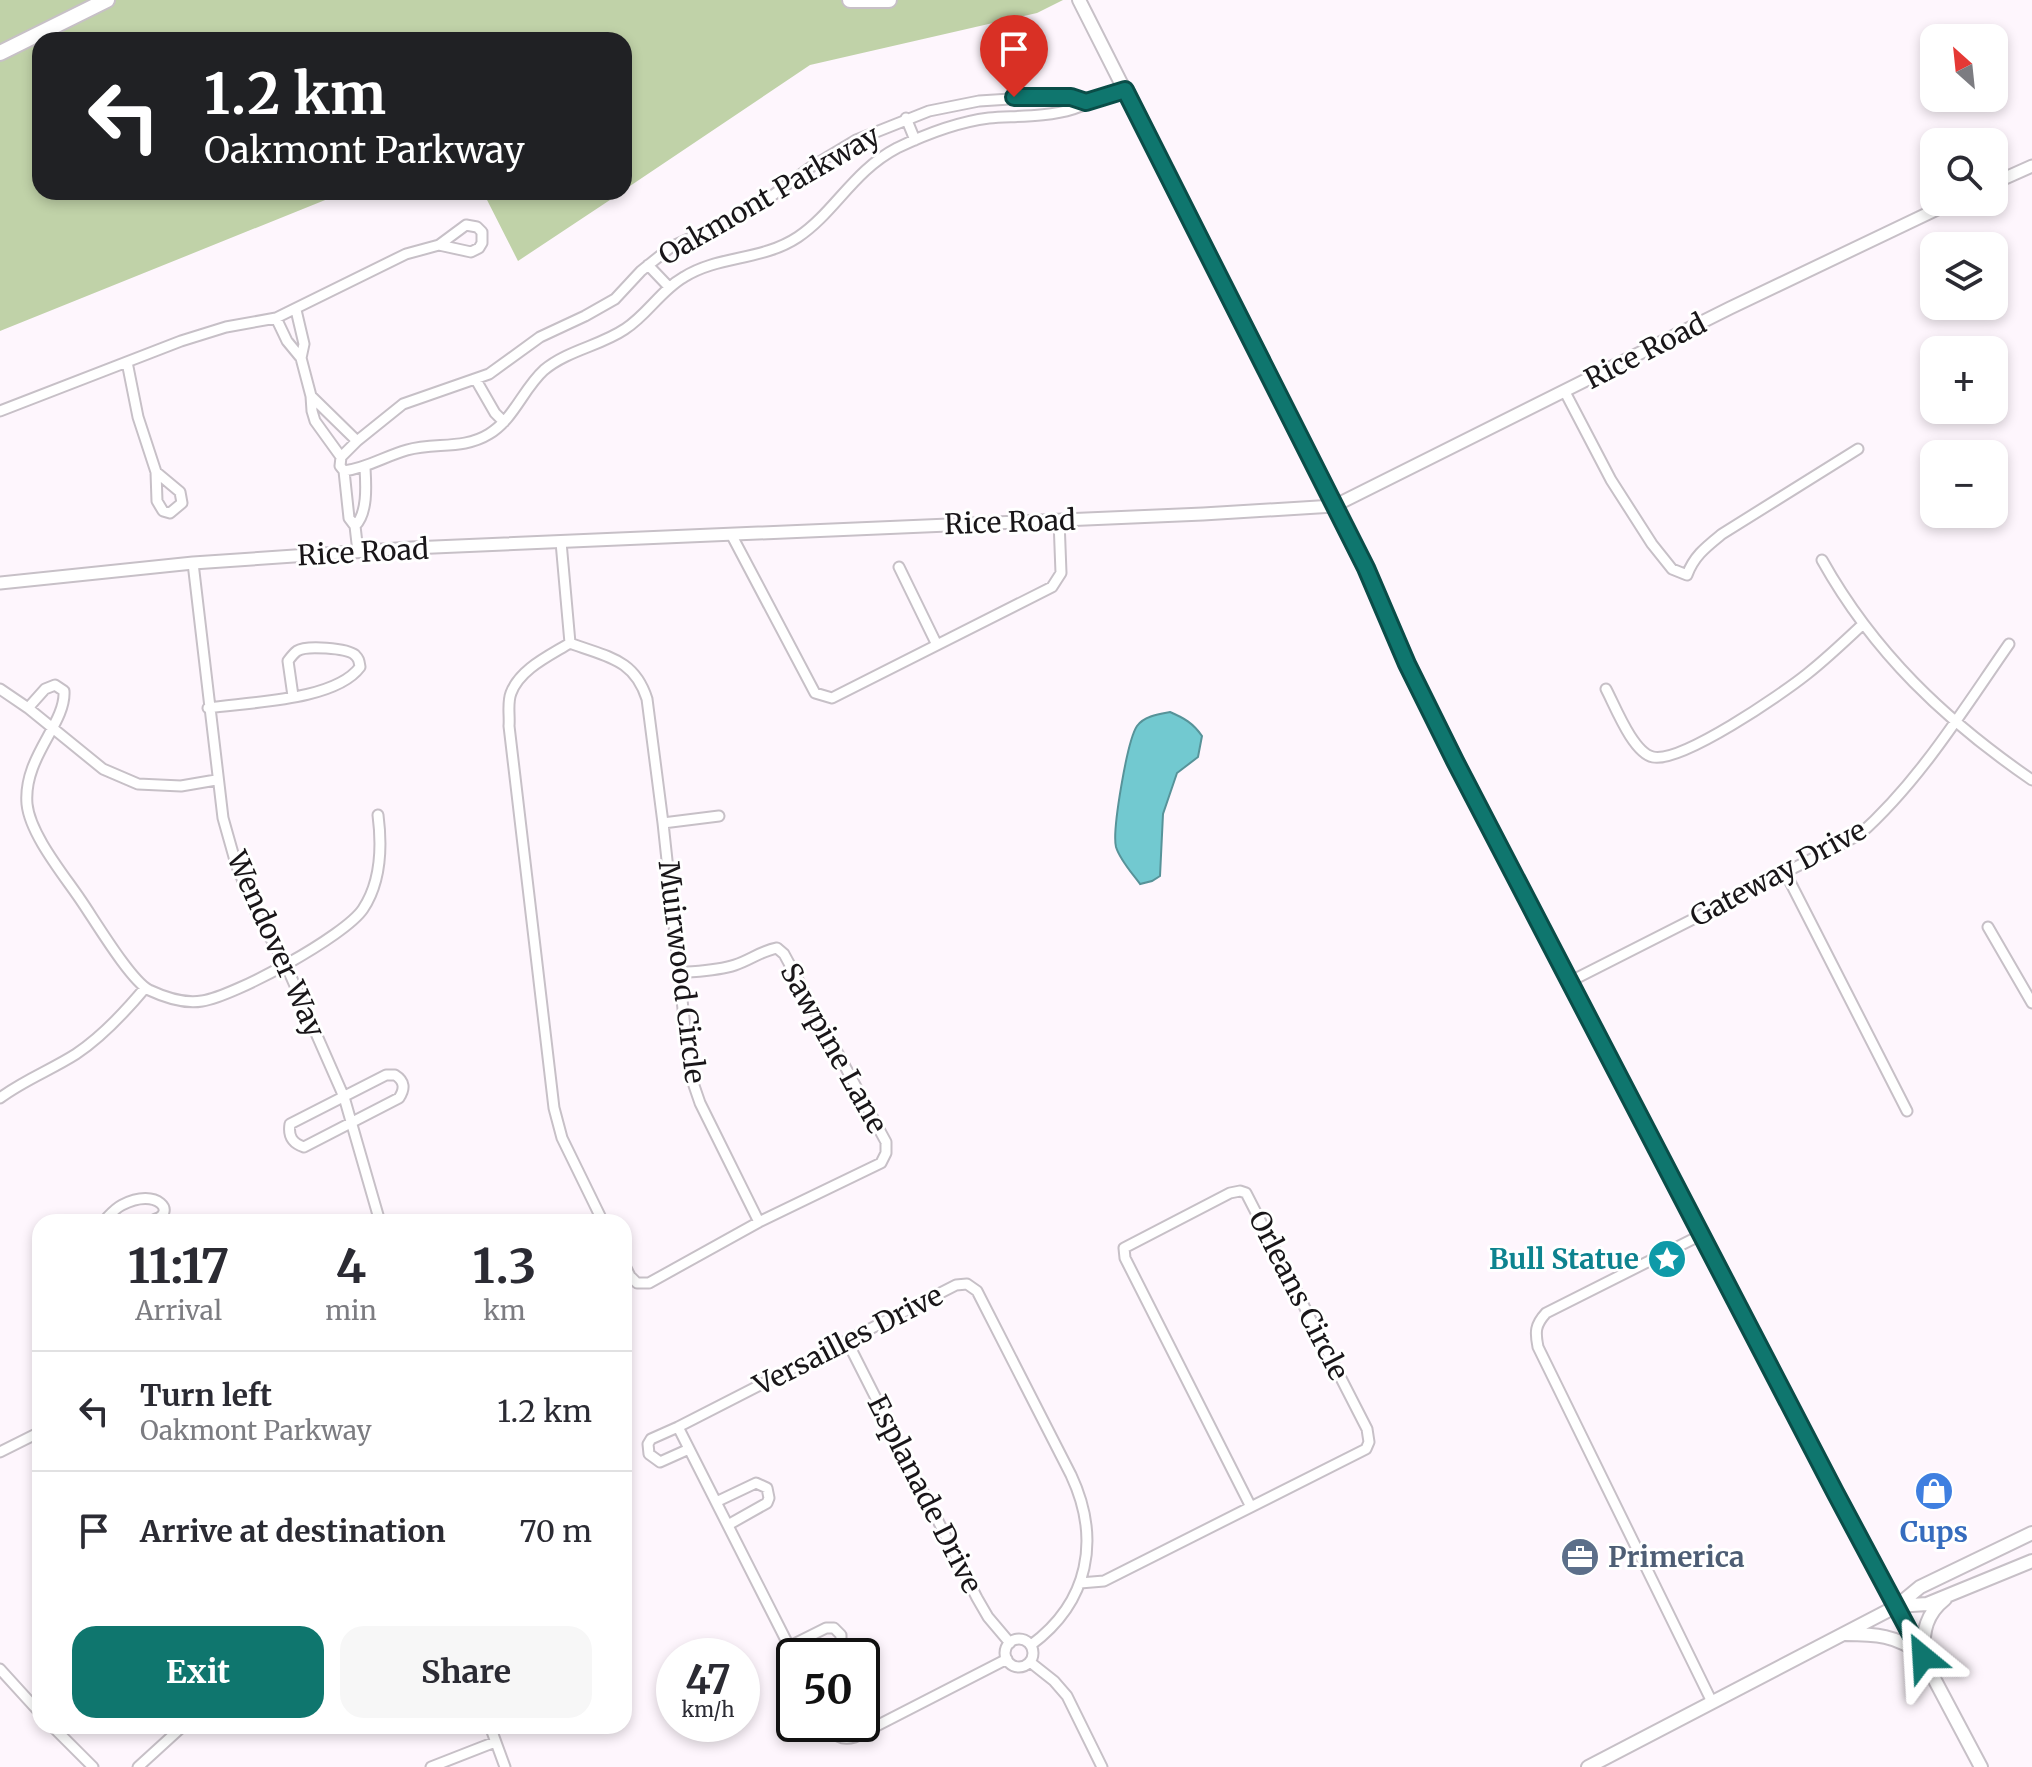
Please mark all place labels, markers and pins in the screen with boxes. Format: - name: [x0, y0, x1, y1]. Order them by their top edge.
- pin: [980, 15, 1048, 97]
- place icon: Bull Statue: [1646, 1238, 1688, 1280]
- place label: Bull Statue: [1489, 1241, 1639, 1277]
- shop icon: Cups: [1913, 1470, 1955, 1512]
- place label: Cups: [1900, 1514, 1968, 1550]
- office icon: Primerica: [1559, 1536, 1601, 1578]
- place label: Primerica: [1608, 1539, 1745, 1575]

